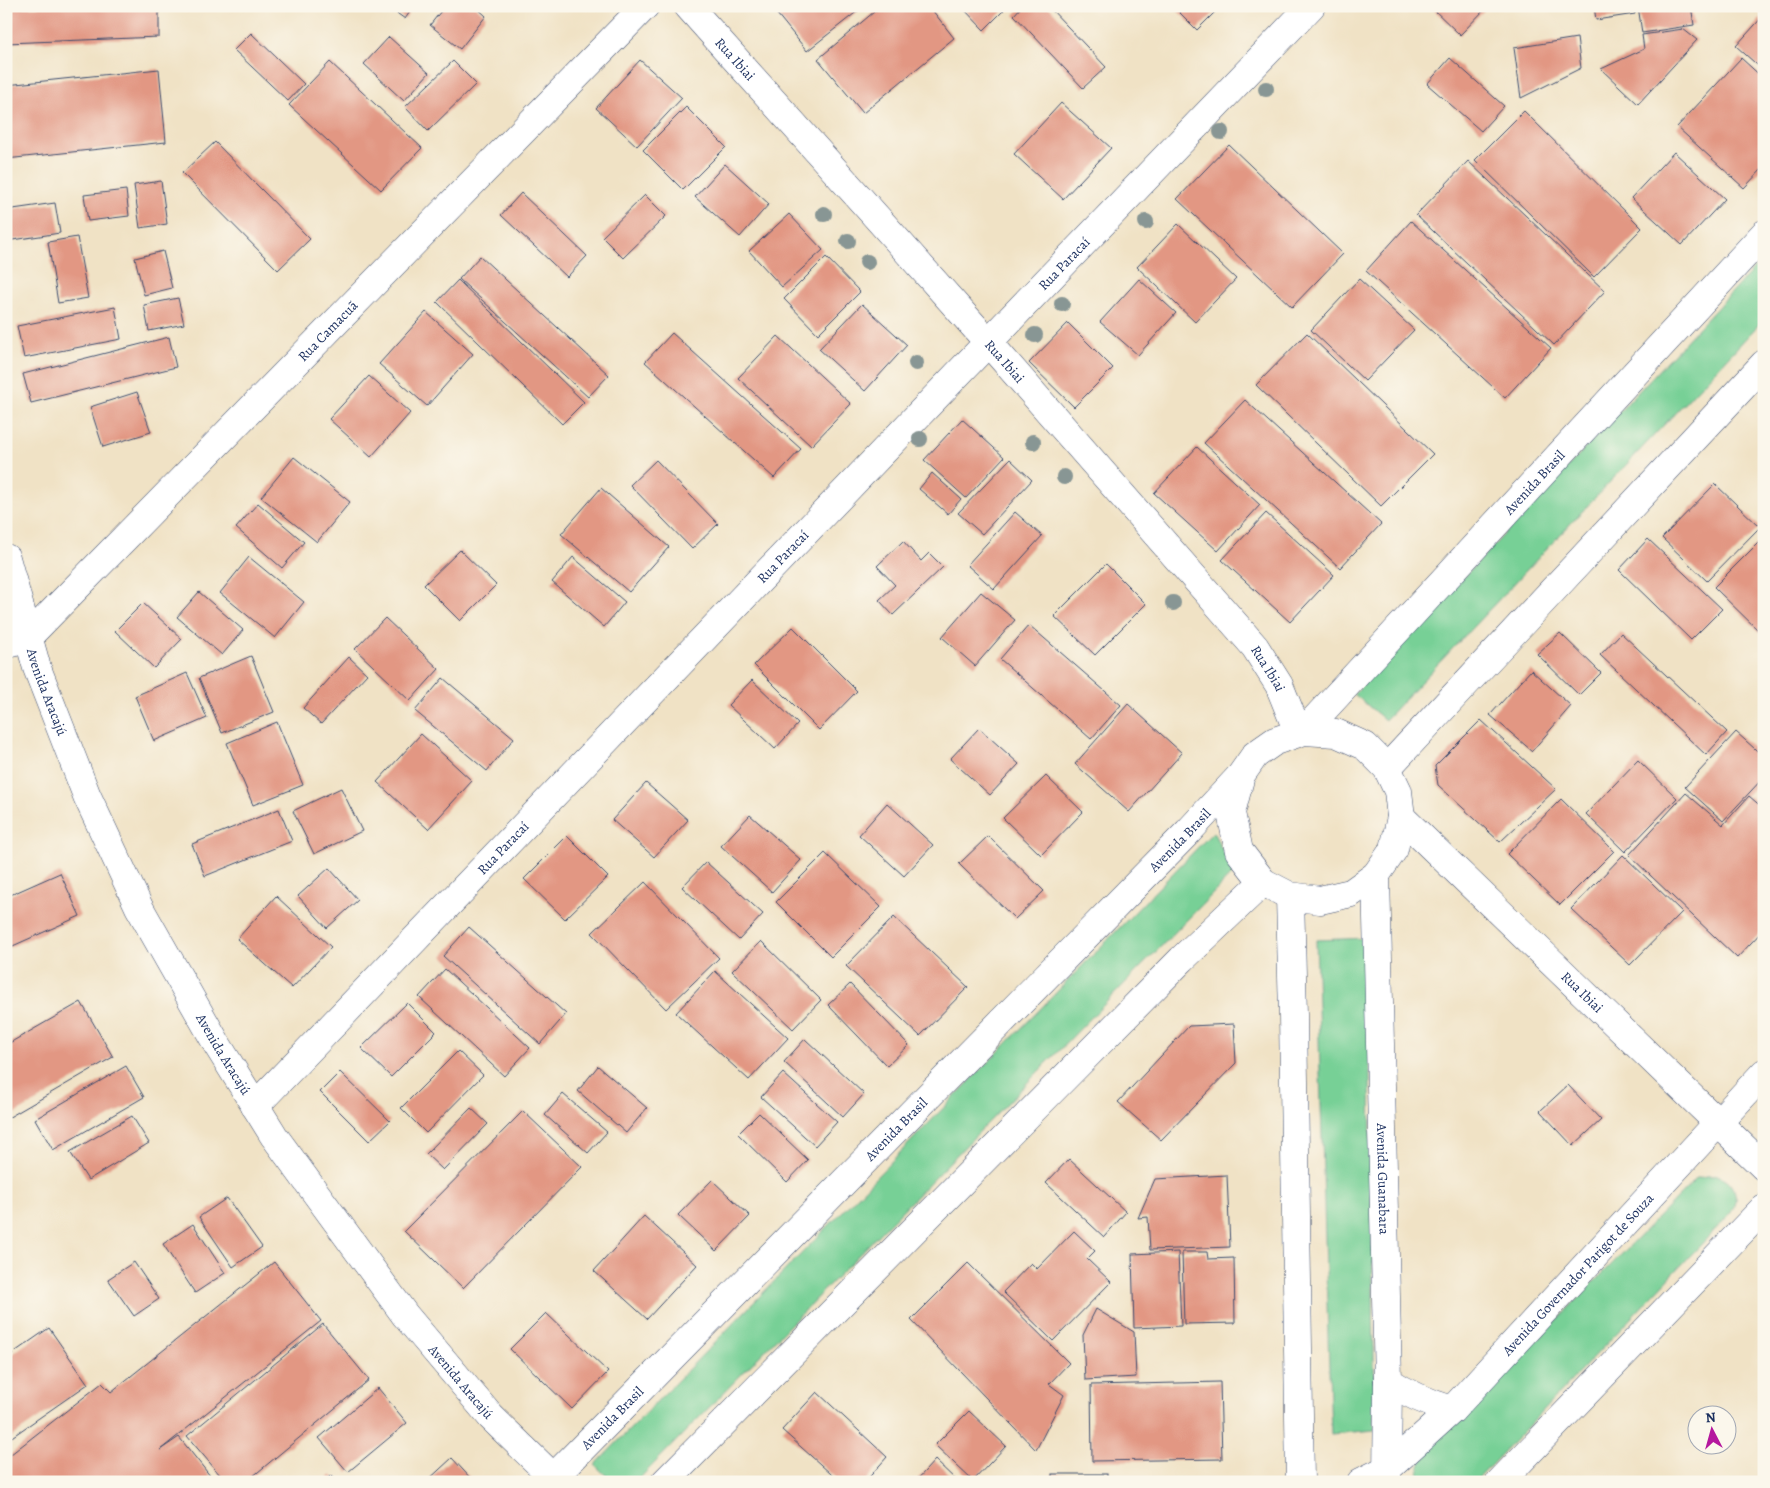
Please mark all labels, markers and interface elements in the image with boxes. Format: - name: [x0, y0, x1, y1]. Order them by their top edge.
- street label: Rua Ibiai: [711, 34, 759, 85]
- street label: Rua Paracaí: [1034, 233, 1094, 295]
- street label: Rua Camacuã: [294, 296, 362, 366]
- street label: Rua Ibiai: [980, 336, 1029, 387]
- street label: Avenida Brasil: [1499, 446, 1570, 520]
- street label: Rua Paracaí: [753, 526, 813, 587]
- street label: Rua Ibiai: [1246, 642, 1290, 694]
- street label: Avenida Aracajú: [22, 645, 72, 739]
- street label: Avenida Brasil: [1144, 804, 1216, 877]
- street label: Rua Paracaí: [473, 817, 533, 879]
- street label: Rua Ibiai: [1557, 968, 1607, 1017]
- street label: Avenida Aracajú: [191, 1009, 255, 1099]
- street label: Avenida Brasil: [860, 1093, 932, 1166]
- street label: Avenida Guanabara: [1372, 1122, 1394, 1235]
- street label: Avenida Governador Parigot de Souza: [1497, 1189, 1658, 1361]
- street label: Avenida Aracajú: [423, 1340, 498, 1423]
- street label: Avenida Brasil: [576, 1382, 648, 1455]
- north arrow: [1688, 1406, 1738, 1456]
- text: N: [1705, 1408, 1717, 1428]

